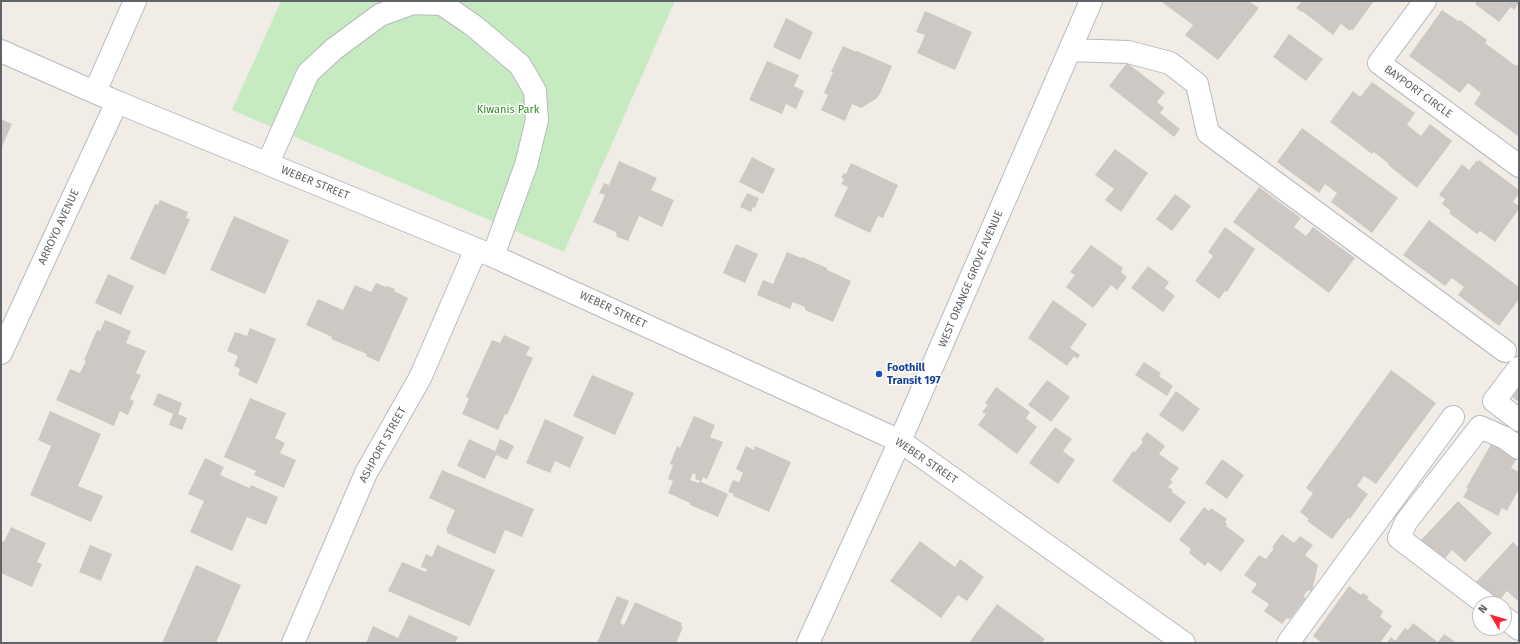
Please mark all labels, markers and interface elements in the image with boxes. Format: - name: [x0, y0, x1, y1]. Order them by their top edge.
- street label: BAYPORT CIRCLE: [1381, 63, 1455, 121]
- park label: Kiwanis Park: [477, 103, 539, 117]
- street label: WEBER STREET: [279, 163, 351, 203]
- street label: ARROYO AVENUE: [36, 187, 82, 267]
- street label: WEST ORANGE GROVE AVENUE: [936, 208, 1006, 350]
- street label: WEBER STREET: [577, 289, 649, 331]
- place label: Foothill Transit 197: [887, 361, 941, 387]
- marker: Foothill Transit 197: [874, 369, 884, 379]
- street label: ASHPORT STREET: [357, 405, 409, 485]
- street label: WEBER STREET: [892, 435, 960, 487]
- north arrow: [1472, 596, 1512, 636]
- text: N: [1476, 602, 1490, 616]

